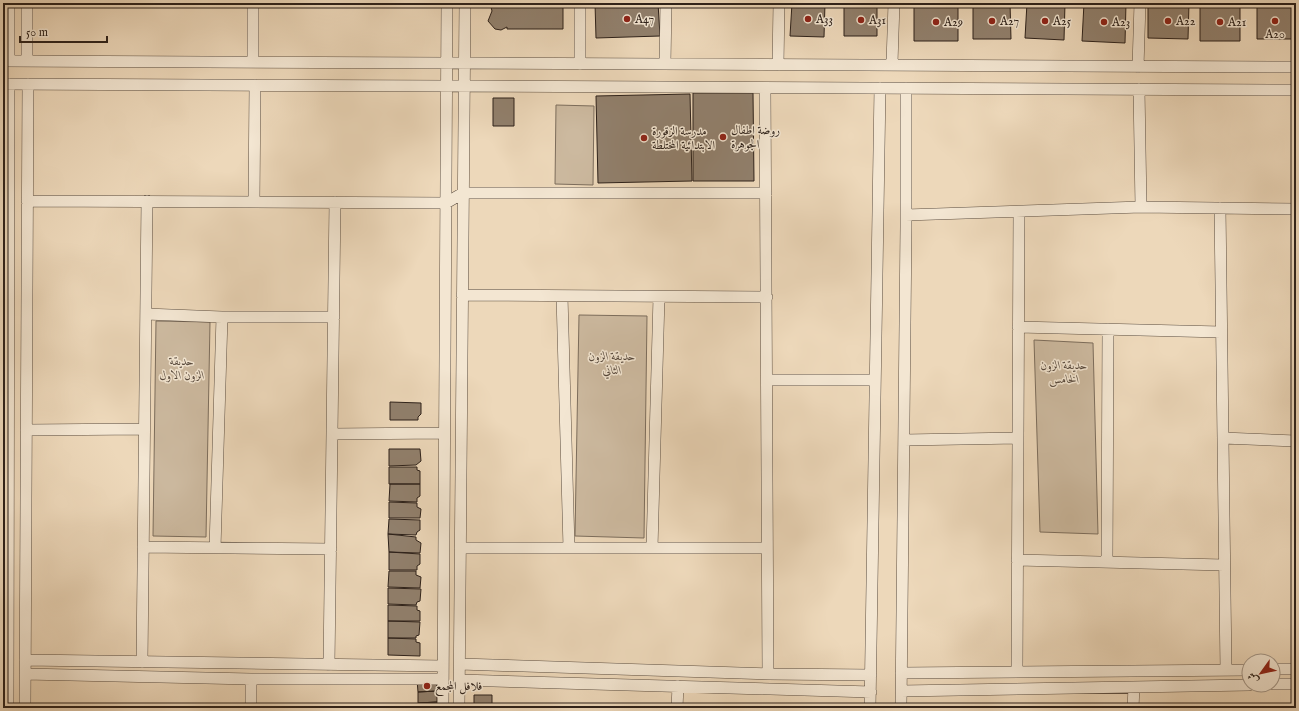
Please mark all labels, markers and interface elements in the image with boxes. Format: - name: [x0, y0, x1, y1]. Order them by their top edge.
- place label: A47: [634, 12, 654, 27]
- place label: A33: [815, 12, 833, 27]
- place label: A31: [868, 13, 886, 28]
- marker: A47: [622, 14, 632, 24]
- marker: A33: [803, 14, 813, 24]
- place label: A27: [999, 14, 1019, 29]
- place label: A25: [1052, 14, 1072, 29]
- place label: A22: [1175, 14, 1196, 29]
- marker: A31: [856, 15, 866, 25]
- place label: A29: [943, 15, 963, 30]
- place label: A23: [1111, 15, 1130, 30]
- place label: A21: [1227, 15, 1246, 30]
- marker: A27: [987, 16, 997, 26]
- marker: A25: [1040, 16, 1050, 26]
- marker: A22: [1163, 16, 1173, 26]
- marker: A20: [1270, 16, 1280, 26]
- marker: A29: [931, 17, 941, 27]
- marker: A23: [1099, 17, 1109, 27]
- marker: A21: [1215, 17, 1225, 27]
- scale bar: [20, 18, 107, 44]
- text: 50 m: [26, 25, 48, 40]
- place label: A20: [1264, 27, 1285, 42]
- place label: روضة اطفال الجوهرة: [731, 123, 780, 152]
- place label: مدرسة الزقورة الابتدائية المختلطة: [652, 124, 715, 153]
- marker: روضة اطفال الجوهرة: [718, 132, 728, 142]
- marker: مدرسة الزقورة الابتدائية المختلطة: [639, 133, 649, 143]
- park label: حديقة الزون الثاني: [588, 349, 636, 380]
- park label: حديقة الزون الاول: [159, 354, 205, 383]
- park label: حديقة الزون الخامس: [1040, 358, 1088, 387]
- north arrow: [1241, 653, 1281, 693]
- text: ش: [1245, 669, 1262, 686]
- place label: فلافل المجمع: [435, 679, 482, 697]
- marker: فلافل المجمع: [422, 681, 432, 691]

